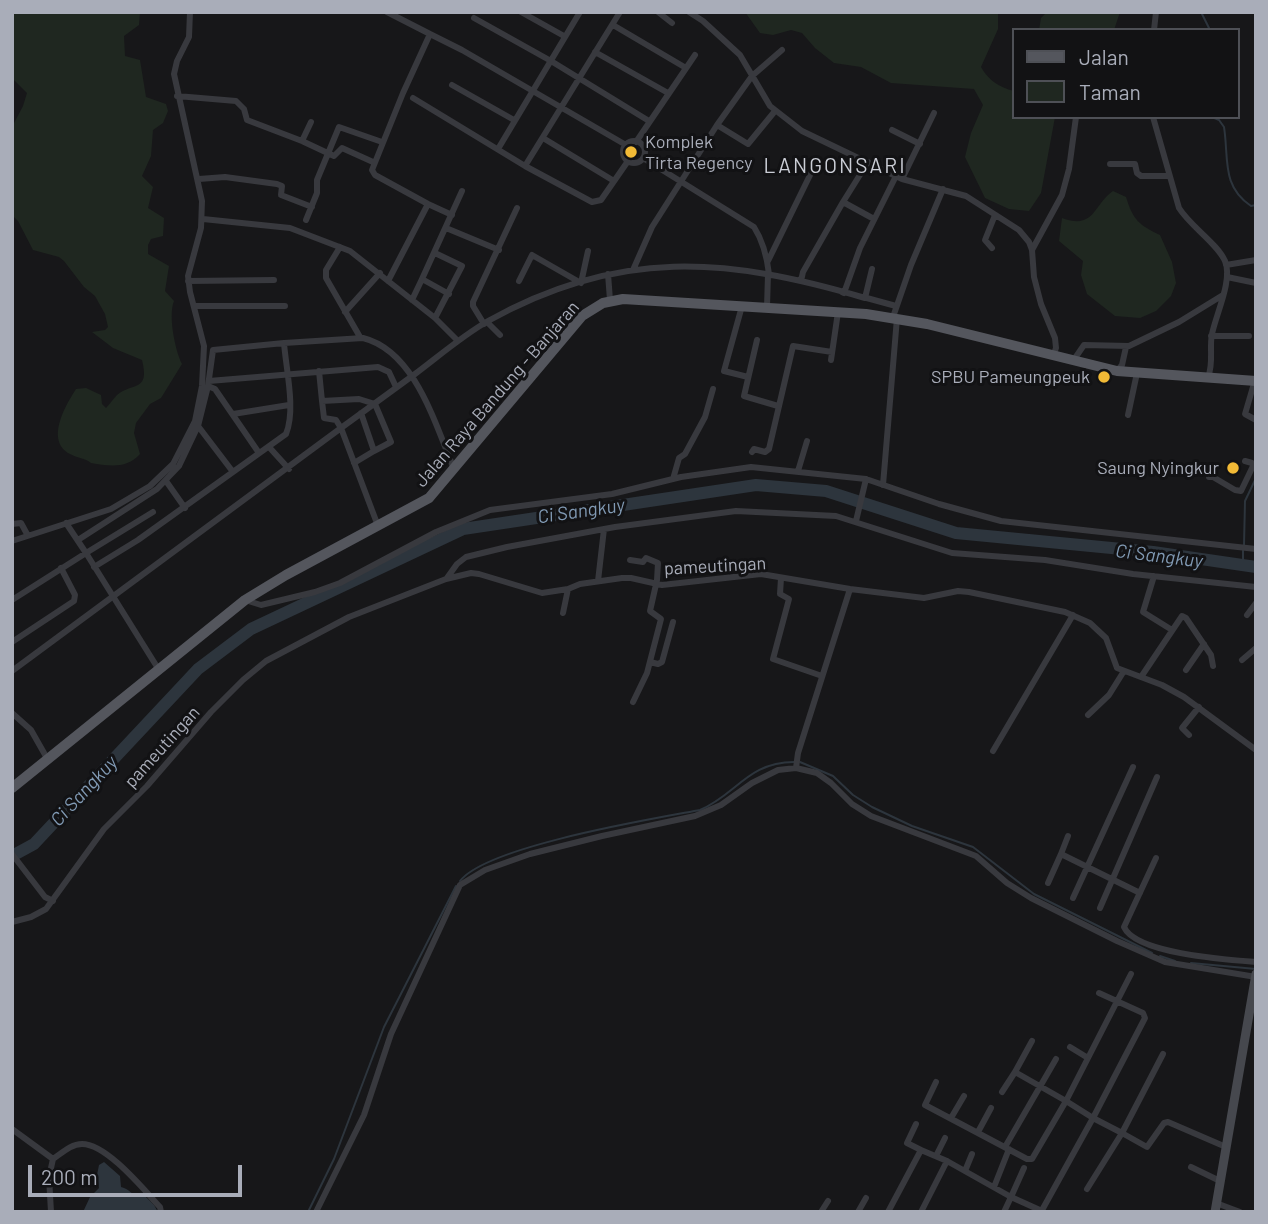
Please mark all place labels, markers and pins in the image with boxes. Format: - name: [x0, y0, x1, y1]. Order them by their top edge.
- place label: Komplek Tirta Regency: [645, 131, 753, 174]
- marker: Komplek Tirta Regency: [623, 144, 639, 160]
- place label: SPBU Pameungpeuk: [931, 366, 1090, 388]
- marker: SPBU Pameungpeuk: [1096, 369, 1112, 385]
- place label: Saung Nyingkur: [1097, 457, 1219, 479]
- marker: Saung Nyingkur: [1225, 460, 1241, 476]

